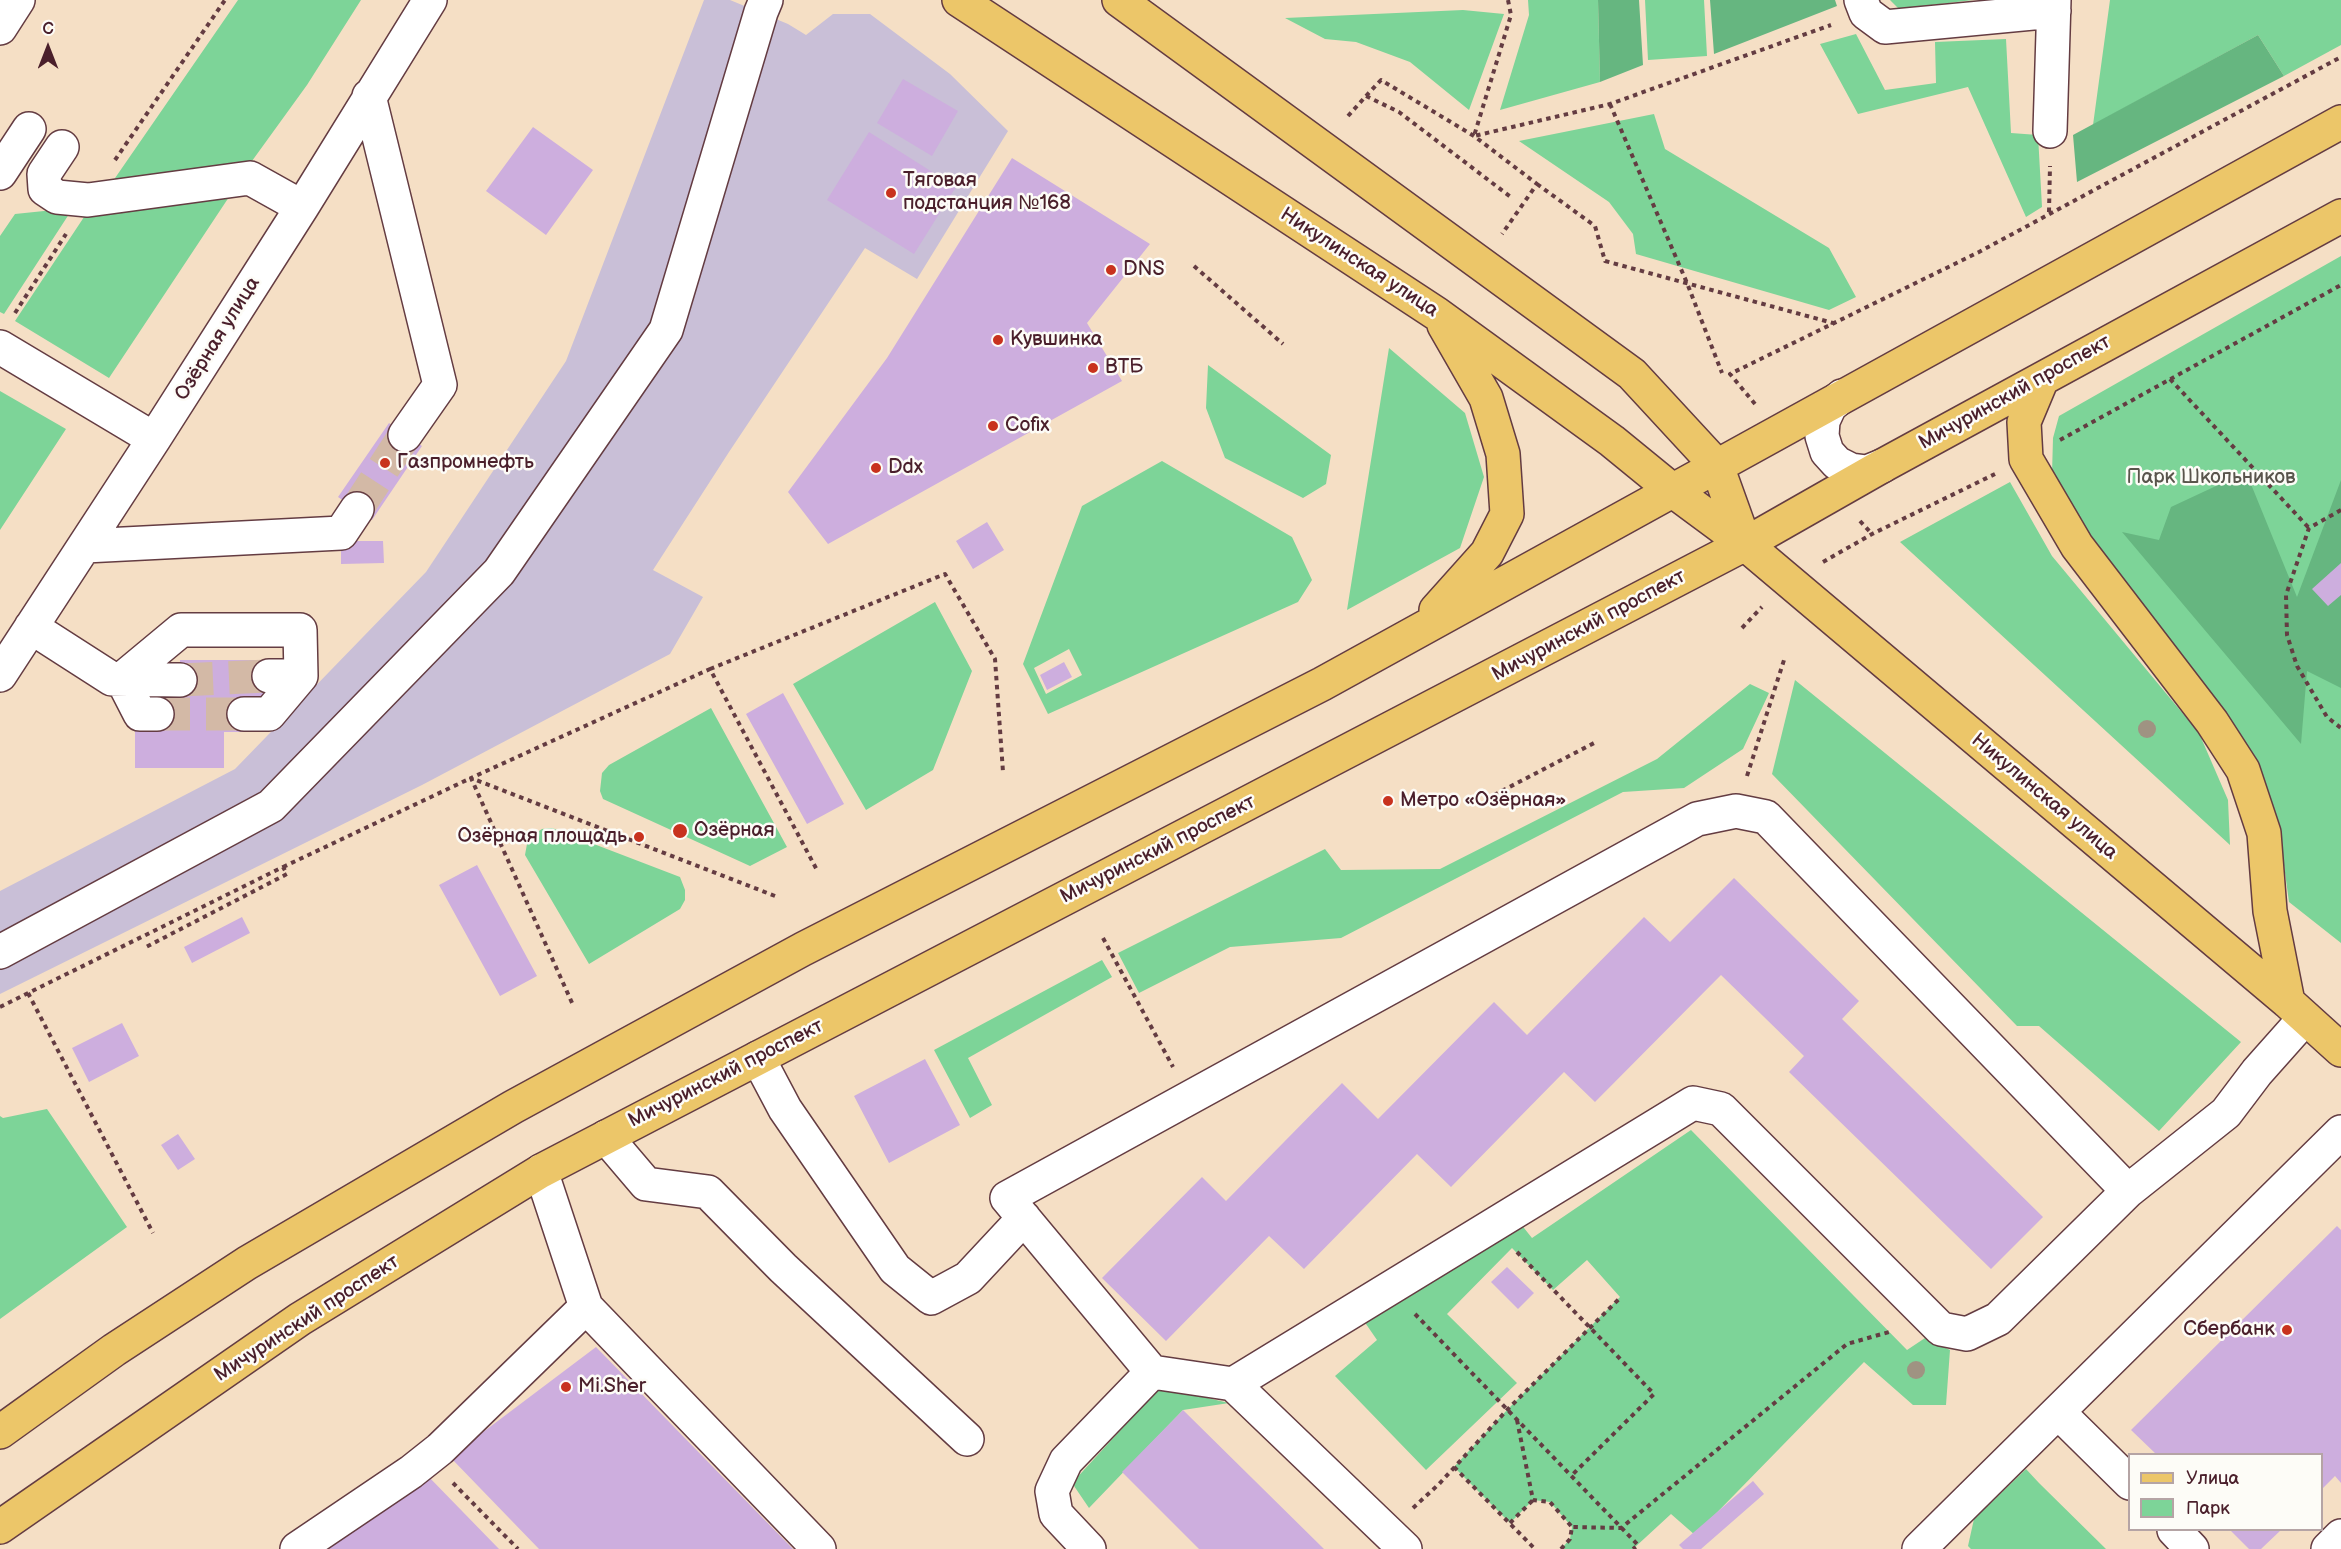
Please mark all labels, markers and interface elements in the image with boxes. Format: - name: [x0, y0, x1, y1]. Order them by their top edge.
- north arrow: [18, 18, 78, 78]
- text: С: [42, 20, 54, 39]
- place label: Тяговая подстанция №168: [903, 169, 1071, 216]
- marker: Тяговая подстанция №168: [884, 186, 898, 200]
- street label: Никулинская улица: [1276, 203, 1442, 323]
- place label: DNS: [1123, 258, 1165, 282]
- marker: DNS: [1104, 263, 1118, 277]
- street label: Озёрная улица: [170, 273, 266, 405]
- place label: Кувшинка: [1010, 328, 1103, 352]
- street label: Мичуринский проспект: [1915, 330, 2115, 456]
- marker: Кувшинка: [991, 333, 1005, 347]
- place label: ВТБ: [1105, 356, 1143, 380]
- marker: ВТБ: [1086, 361, 1100, 375]
- place label: Cofix: [1005, 414, 1050, 438]
- marker: Cofix: [986, 419, 1000, 433]
- place label: Газпромнефть: [397, 451, 534, 475]
- marker: Газпромнефть: [378, 456, 392, 470]
- place label: Ddx: [888, 456, 923, 480]
- marker: Ddx: [869, 461, 883, 475]
- park label: Парк Школьников: [2127, 466, 2295, 490]
- street label: Мичуринский проспект: [1488, 565, 1690, 687]
- street label: Никулинская улица: [1966, 729, 2122, 865]
- place label: Метро «Озёрная»: [1400, 789, 1566, 813]
- street label: Мичуринский проспект: [1057, 790, 1259, 910]
- marker: Метро «Озёрная»: [1381, 794, 1395, 808]
- place label: Озёрная: [694, 819, 775, 843]
- marker: Озёрная: [671, 822, 689, 840]
- place label: Озёрная площадь: [457, 825, 627, 849]
- marker: Озёрная площадь: [632, 830, 646, 844]
- street label: Мичуринский проспект: [625, 1014, 827, 1134]
- street label: Мичуринский проспект: [210, 1250, 404, 1388]
- place label: Сбербанк: [2183, 1318, 2275, 1342]
- marker: Сбербанк: [2280, 1323, 2294, 1337]
- place label: Mi.Sher: [578, 1375, 646, 1399]
- marker: Mi.Sher: [559, 1380, 573, 1394]
- legend: [2128, 1453, 2323, 1531]
- text: Улица: [2186, 1468, 2239, 1489]
- text: Парк: [2186, 1498, 2230, 1519]

